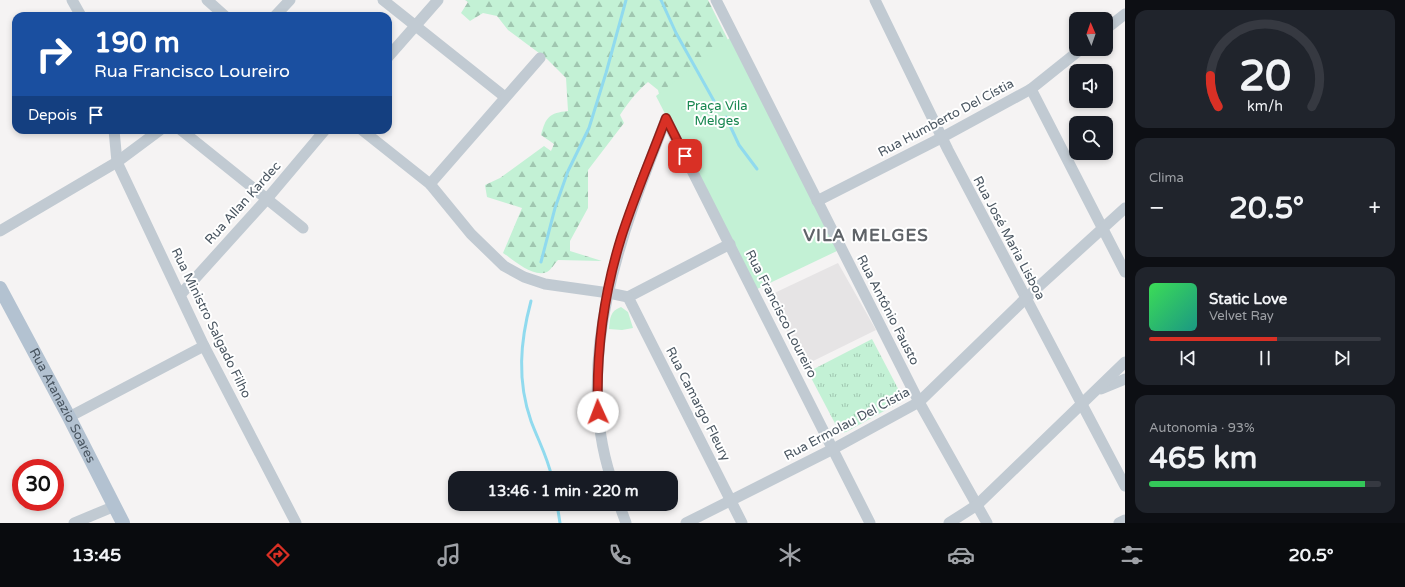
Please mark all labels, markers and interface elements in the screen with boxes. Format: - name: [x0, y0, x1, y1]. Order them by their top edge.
- north arrow: [1069, 12, 1113, 56]
- map controls: [1069, 12, 1113, 160]
- text: 190 m: [94, 26, 180, 60]
- icon: right: [28, 28, 80, 80]
- text: 20: [1239, 52, 1291, 102]
- text: Rua Francisco Loureiro: [94, 60, 290, 82]
- button: sound: [1069, 64, 1113, 108]
- street label: Rua Humberto Del Cístia: [875, 75, 1017, 161]
- park label: Praça Vila Melges: [686, 98, 748, 129]
- text: km/h: [1247, 98, 1283, 115]
- icon: arrive: [85, 104, 107, 126]
- text: Depois: [28, 106, 77, 124]
- button: search: [1069, 116, 1113, 160]
- pin: [668, 139, 702, 173]
- icon: arrive: [674, 145, 696, 167]
- street label: Rua Allan Kardec: [202, 158, 284, 248]
- text: Clima: [1149, 170, 1184, 186]
- street label: Rua José Maria Lisboa: [970, 173, 1048, 303]
- text: 20.5°: [1229, 190, 1304, 227]
- text: −: [1149, 195, 1165, 221]
- text: +: [1369, 195, 1381, 221]
- district label: VILA MELGES: [803, 225, 929, 246]
- street label: Rua Ministro Salgado Filho: [168, 245, 255, 401]
- street label: Rua Francisco Loureiro: [742, 247, 820, 381]
- street label: Rua Antônio Fausto: [853, 252, 923, 368]
- text: Static Love: [1209, 290, 1287, 308]
- text: Velvet Ray: [1209, 308, 1274, 324]
- street label: Rua Camargo Fleury: [662, 344, 734, 464]
- street label: Rua Atanazio Soares: [26, 345, 99, 466]
- icon: previous: [1177, 347, 1199, 369]
- icon: pause: [1254, 347, 1276, 369]
- icon: next: [1331, 347, 1353, 369]
- street label: Rua Ermolau Del Cístia: [781, 384, 913, 464]
- position arrow: [577, 391, 619, 433]
- text: Autonomia · 93%: [1149, 420, 1255, 436]
- text: 465 km: [1149, 440, 1257, 477]
- speed limit sign: 30: [12, 459, 64, 511]
- text: 13:46 · 1 min · 220 m: [488, 482, 638, 500]
- icon: directions: [264, 541, 292, 569]
- icon: music: [435, 541, 463, 569]
- icon: phone: [606, 541, 634, 569]
- icon: climate: [776, 541, 804, 569]
- icon: car: [947, 541, 975, 569]
- icon: filters: [1118, 541, 1146, 569]
- text: 13:45: [71, 544, 121, 566]
- text: 20.5°: [1289, 544, 1334, 566]

